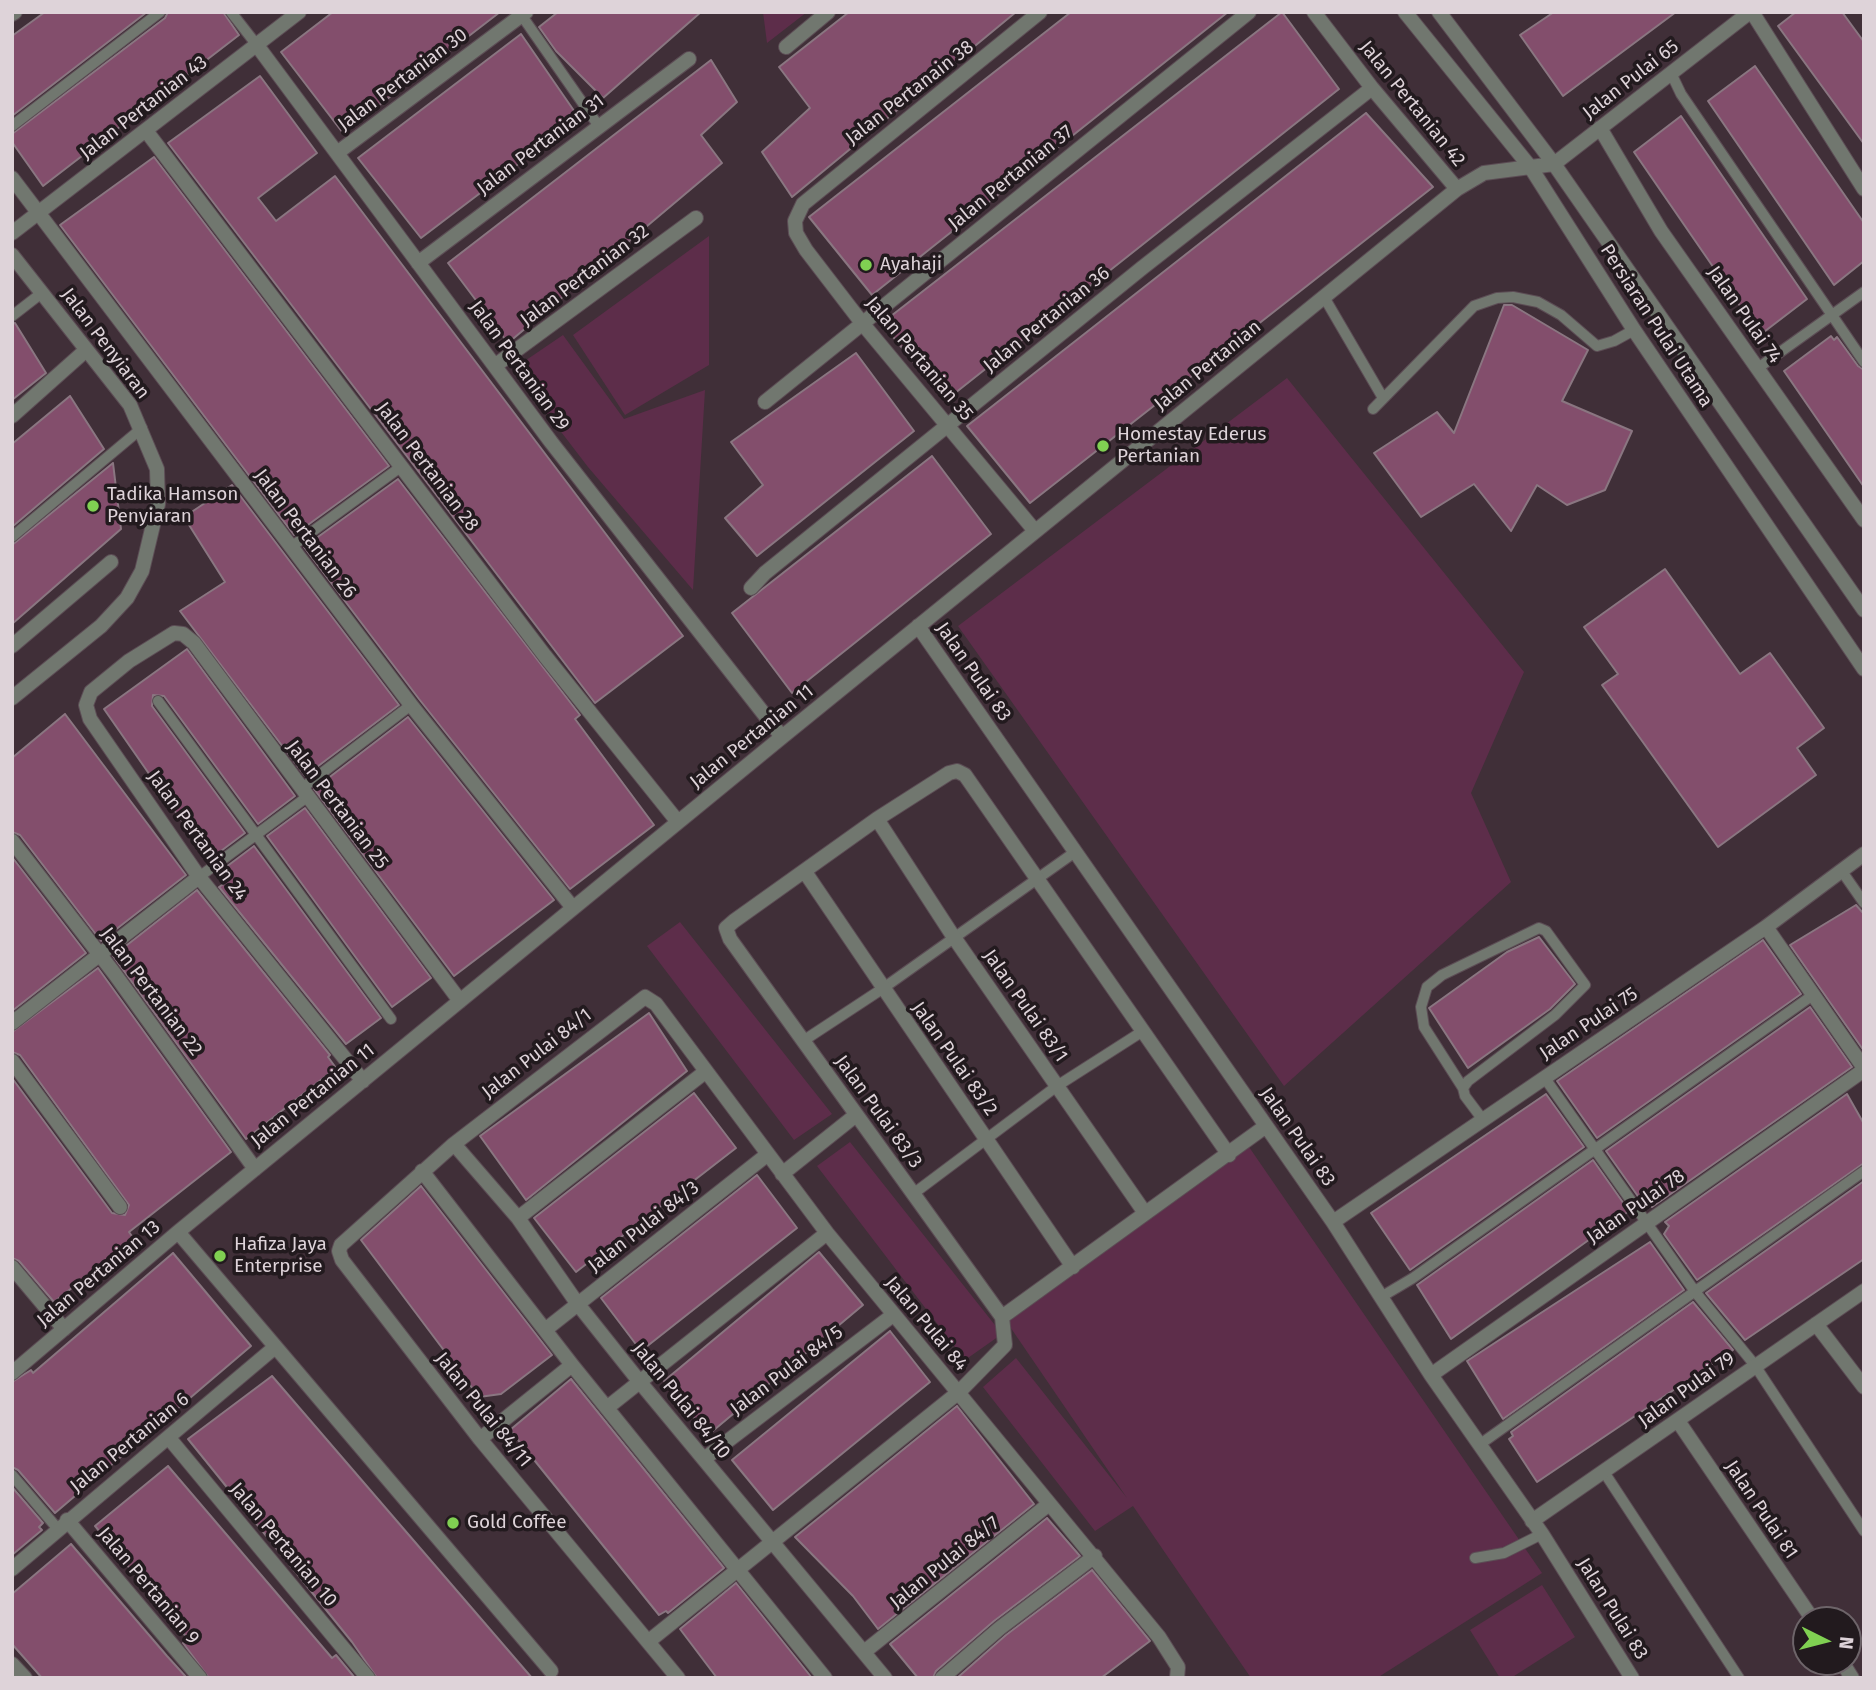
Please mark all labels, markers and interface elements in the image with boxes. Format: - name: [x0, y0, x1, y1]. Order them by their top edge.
- street label: Jalan Pertanian 30: [334, 24, 472, 136]
- street label: Jalan Pertanain 38: [841, 36, 979, 150]
- street label: Jalan Pertanian 42: [1354, 36, 1470, 172]
- street label: Jalan Pulai 65: [1579, 36, 1683, 124]
- street label: Jalan Pertanian 43: [76, 51, 212, 165]
- street label: Jalan Pertanian 31: [473, 90, 609, 200]
- street label: Jalan Pertanian 37: [944, 121, 1078, 235]
- street label: Jalan Pertanian 32: [516, 220, 654, 332]
- street label: Persiaran Pulai Utama: [1595, 240, 1717, 412]
- place label: Ayahaji: [880, 254, 942, 276]
- marker: Ayahaji: [858, 257, 874, 273]
- street label: Jalan Pertanian 36: [979, 262, 1115, 378]
- street label: Jalan Pulai 74: [1702, 262, 1786, 368]
- street label: Jalan Penyiaran: [56, 284, 154, 404]
- street label: Jalan Pertanian 35: [860, 292, 978, 426]
- street label: Jalan Pertanian 29: [464, 296, 574, 436]
- street label: Jalan Pertanian: [1150, 316, 1266, 416]
- street label: Jalan Pertanian 28: [371, 398, 483, 536]
- place label: Homestay Ederus Pertanian: [1117, 424, 1266, 468]
- marker: Homestay Ederus Pertanian: [1095, 438, 1111, 454]
- street label: Jalan Pertanian 26: [249, 465, 361, 603]
- place label: Tadika Hamson Penyiaran: [107, 484, 238, 528]
- marker: Tadika Hamson Penyiaran: [85, 498, 101, 514]
- street label: Jalan Pulai 83: [930, 618, 1016, 726]
- street label: Jalan Pertanian 11: [686, 680, 818, 794]
- street label: Jalan Pertanian 25: [281, 736, 393, 874]
- street label: Jalan Pertanian 24: [142, 767, 252, 905]
- street label: Jalan Pertanian 22: [95, 923, 207, 1061]
- street label: Jalan Pulai 83/1: [978, 945, 1072, 1067]
- street label: Jalan Pulai 75: [1536, 983, 1642, 1065]
- street label: Jalan Pulai 83/2: [906, 998, 1002, 1120]
- street label: Jalan Pulai 84/1: [478, 1004, 596, 1104]
- street label: Jalan Pertanian 11: [247, 1039, 379, 1153]
- street label: Jalan Pulai 83/3: [829, 1051, 927, 1173]
- street label: Jalan Pulai 83: [1254, 1083, 1340, 1191]
- street label: Jalan Pulai 78: [1583, 1165, 1689, 1249]
- street label: Jalan Pulai 84/3: [584, 1177, 704, 1277]
- street label: Jalan Pertanian 13: [33, 1216, 165, 1332]
- place label: Hafiza Jaya Enterprise: [234, 1234, 327, 1278]
- marker: Hafiza Jaya Enterprise: [212, 1248, 228, 1264]
- street label: Jalan Pulai 84: [880, 1272, 972, 1376]
- street label: Jalan Pulai 84/5: [726, 1321, 848, 1421]
- street label: Jalan Pulai 84/10: [627, 1338, 735, 1464]
- street label: Jalan Pulai 79: [1634, 1347, 1740, 1433]
- street label: Jalan Pulai 84/11: [430, 1348, 536, 1472]
- street label: Jalan Pertanian 6: [66, 1388, 194, 1498]
- street label: Jalan Pulai 81: [1720, 1456, 1802, 1564]
- street label: Jalan Pertanian 10: [224, 1478, 342, 1612]
- place label: Gold Coffee: [467, 1512, 567, 1534]
- street label: Jalan Pulai 84/7: [886, 1512, 1004, 1614]
- marker: Gold Coffee: [445, 1515, 461, 1531]
- street label: Jalan Pertanian 9: [92, 1523, 204, 1649]
- street label: Jalan Pulai 83: [1572, 1554, 1652, 1664]
- north arrow: [1792, 1606, 1862, 1676]
- text: N: [1834, 1636, 1858, 1651]

